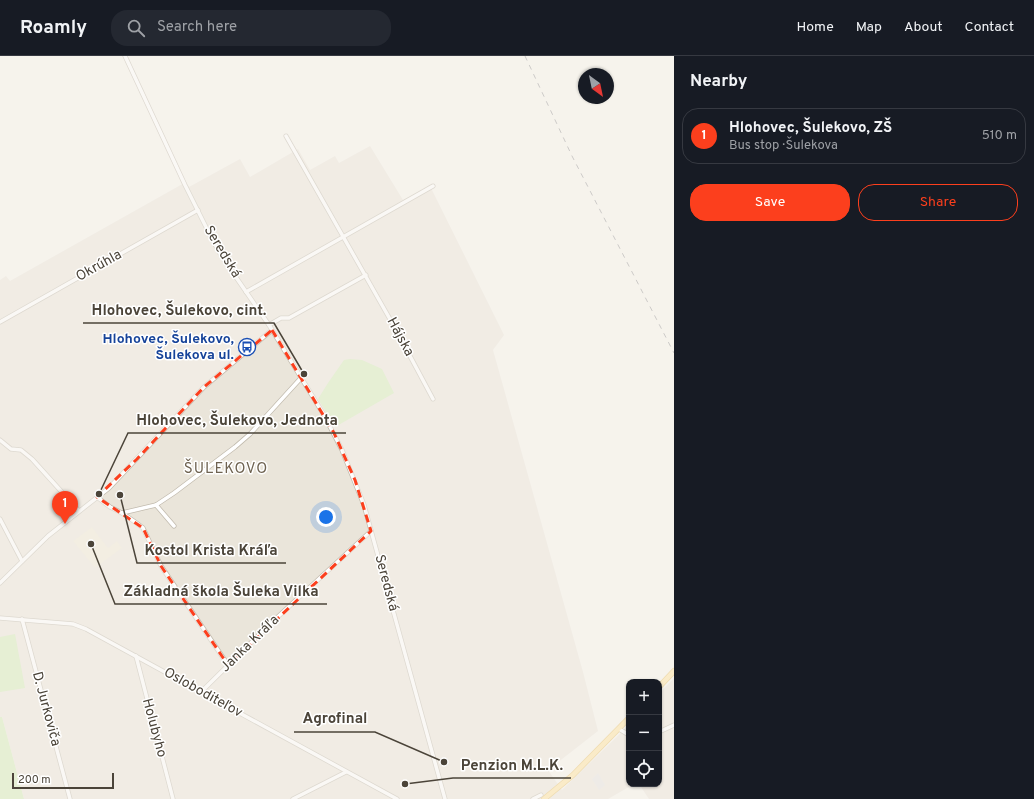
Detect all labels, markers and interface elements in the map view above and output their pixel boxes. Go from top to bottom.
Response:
search box [111,10,391,46]
text: Roamly [20,16,87,40]
icon: search [125,17,147,39]
text: Search here [157,18,237,37]
text: Home [797,19,834,36]
text: Map [856,19,882,36]
text: About [904,19,943,36]
text: Contact [965,19,1014,36]
north arrow [578,68,614,104]
text: Nearby [690,71,747,93]
text: Hlohovec, Šulekovo, ZŠ [729,119,892,138]
text: 1 [701,128,707,144]
text: 510 m [982,128,1017,144]
text: Bus stop · Šulekova [729,138,838,154]
button: Save [690,184,850,221]
button: Share [858,184,1018,221]
street label: Seredská [200,223,244,281]
street label: Okrúhla [73,246,125,286]
callout: Hlohovec, Šulekovo, cint. [83,296,274,323]
text: Hlohovec, Šulekovo, cint. [92,300,267,321]
street label: Hájska [383,315,417,359]
place label: Hlohovec, Šulekovo, Šulekova ul. [103,330,234,364]
bus stop icon: Hlohovec, Šulekovo, Šulekova ul. [237,337,257,357]
callout: Hlohovec, Šulekovo, Jednota [128,406,346,433]
text: Hlohovec, Šulekovo, Jednota [136,410,338,431]
district label: ŠULEKOVO [184,458,268,479]
pin: 1 [52,491,78,524]
your location [316,507,336,527]
callout: Kostol Krista Kráľa [137,536,286,563]
text: Kostol Krista Kráľa [144,542,278,561]
street label: Seredská [370,553,402,613]
callout: Základná škola Šuleka Vilka [115,577,327,604]
text: Základná škola Šuleka Vilka [124,581,318,602]
street label: Janka Kráľa [217,612,283,676]
street label: Osloboditeľov [161,664,245,722]
street label: D. Jurkoviča [28,670,64,748]
map controls [626,679,662,787]
button: + [626,679,662,715]
street label: Holubyho [138,697,170,759]
callout: Agrofinal [294,705,375,732]
text: Agrofinal [303,710,367,729]
button: − [626,715,662,751]
callout: Penzion M.L.K. [453,751,571,778]
button: locate [626,751,662,787]
text: Penzion M.L.K. [461,757,564,776]
scale bar [12,771,114,790]
text: 200 m [18,773,51,787]

